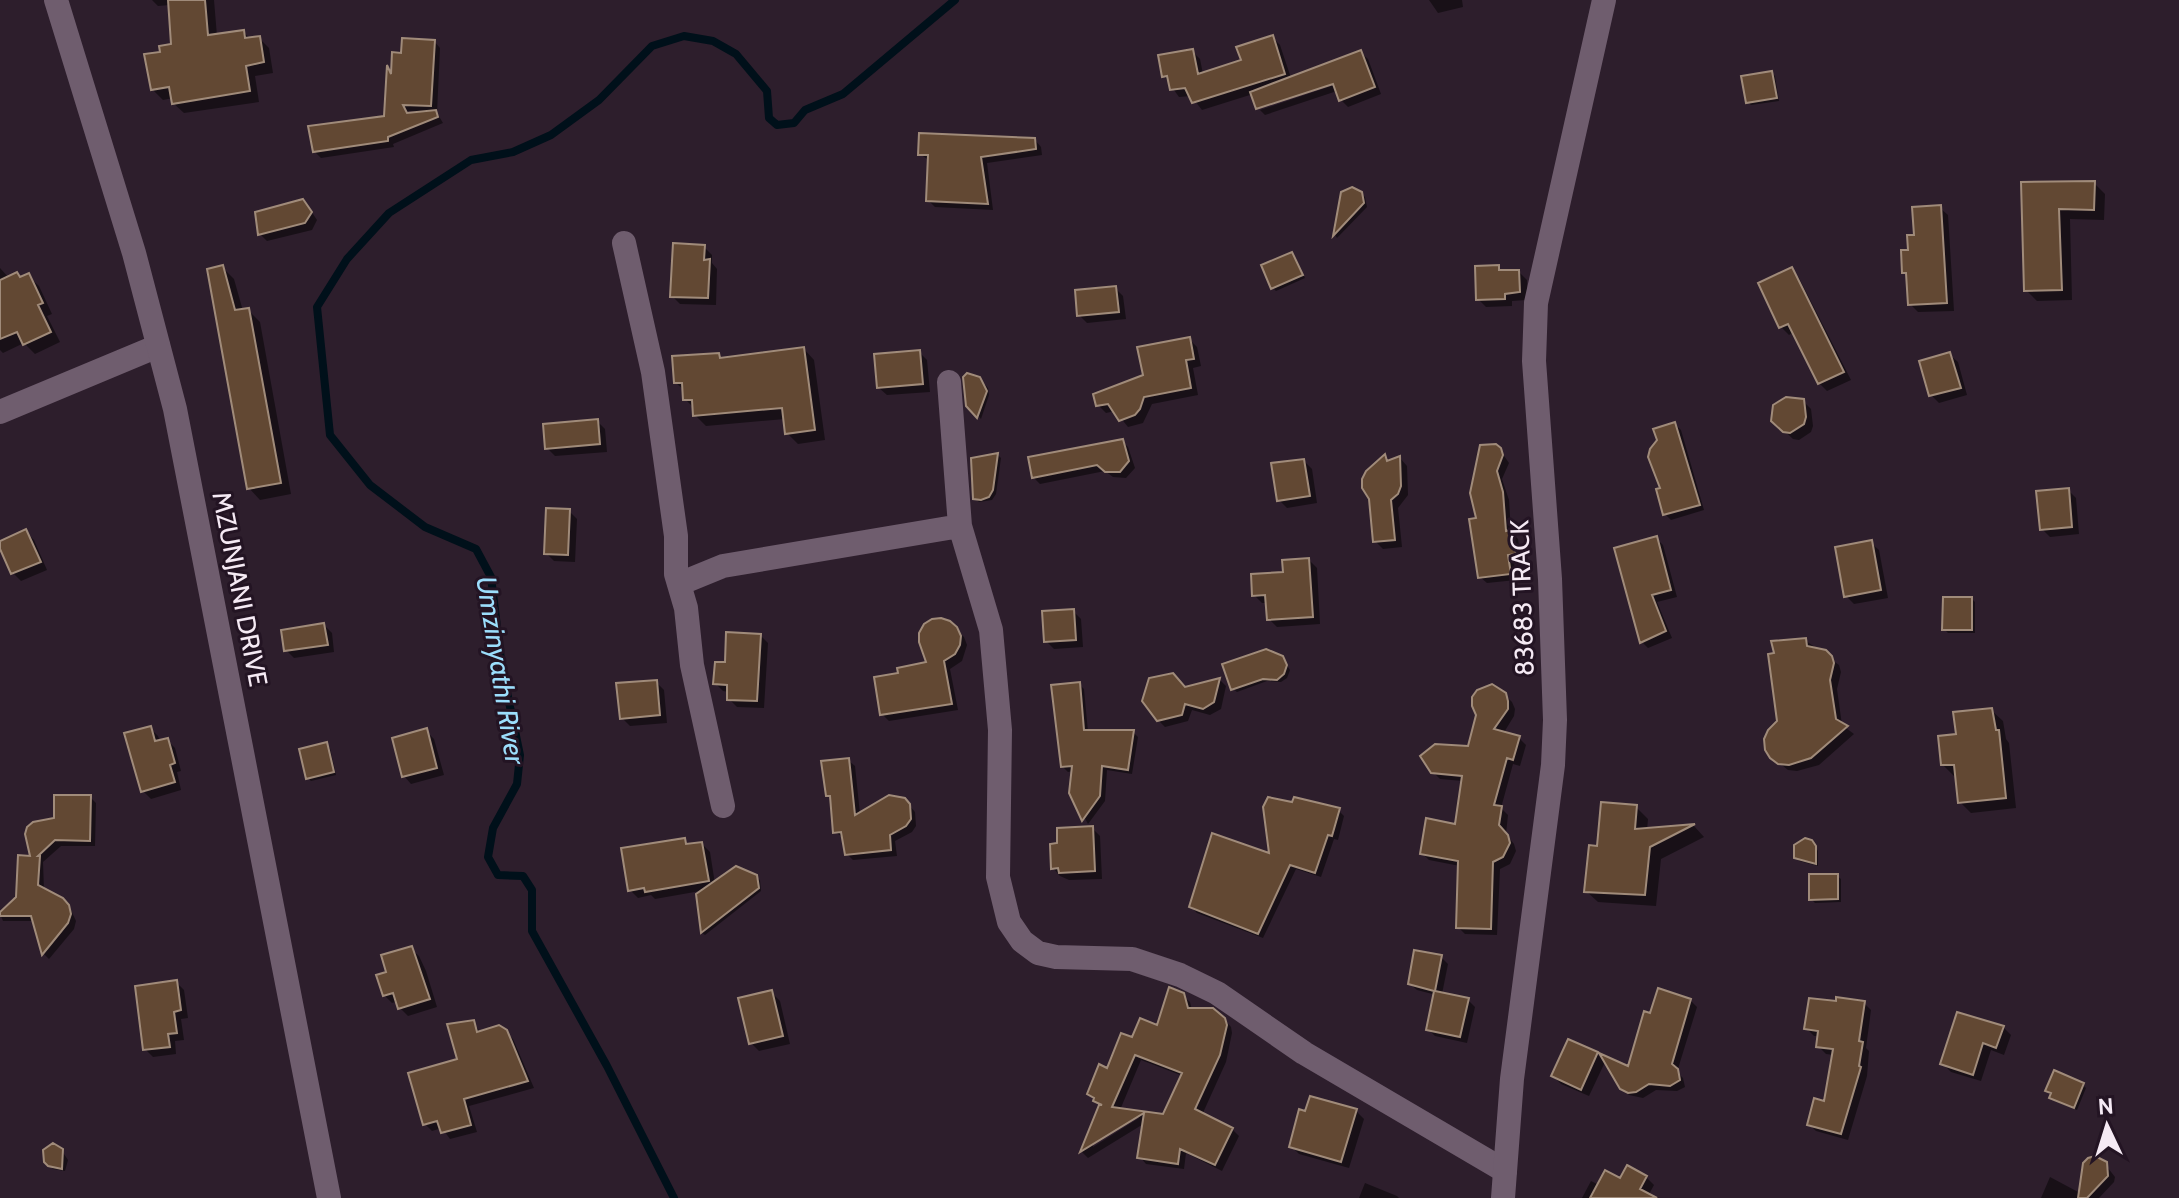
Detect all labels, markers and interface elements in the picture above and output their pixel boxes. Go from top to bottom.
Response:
street label: MZUNJANI DRIVE [205,489,275,689]
street label: 83683 TRACK [1503,519,1541,677]
water label: Umzinyathi River [469,573,533,768]
north arrow [2067,1086,2147,1166]
text: N [2097,1093,2114,1121]

